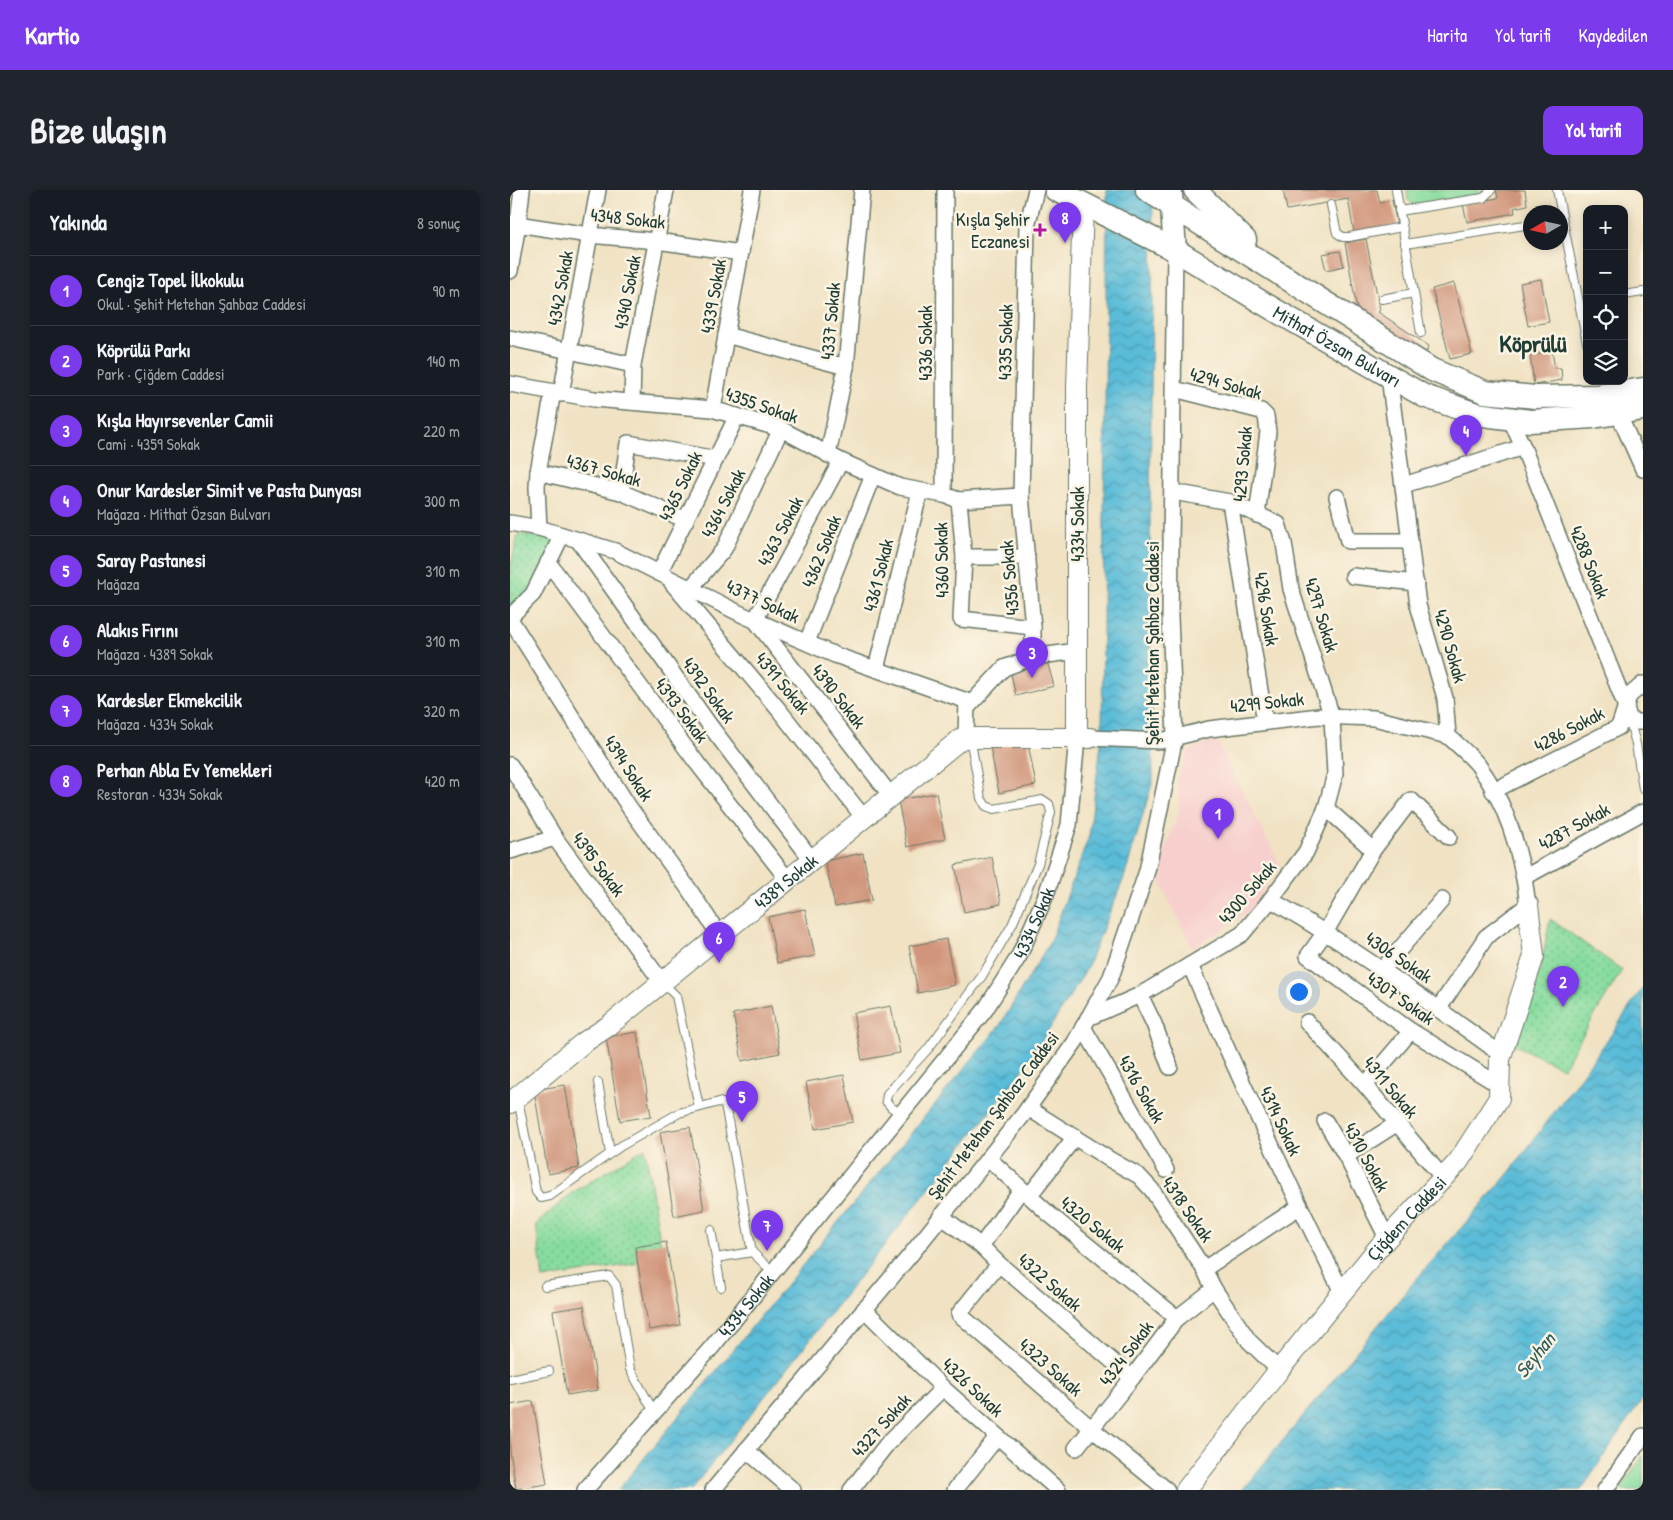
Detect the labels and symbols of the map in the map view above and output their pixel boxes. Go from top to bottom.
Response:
street label: 4348 Sokak [589,201,667,235]
pin: 8 [1049,202,1081,243]
north arrow [1523,205,1568,250]
place label: Kışla Şehir Eczanesi [956,206,1031,254]
marker: Kışla Şehir Eczanesi [1034,224,1046,236]
street label: 4342 Sokak [541,248,579,327]
street label: 4340 Sokak [607,252,647,331]
street label: 4339 Sokak [694,257,732,335]
street label: 4337 Sokak [814,281,846,361]
street label: Mithat Özsan Bulvarı [1269,299,1406,393]
street label: 4335 Sokak [991,304,1019,380]
street label: 4336 Sokak [912,305,938,381]
district label: Köprülü [1499,327,1567,360]
street label: 4294 Sokak [1187,360,1265,406]
street label: 4355 Sokak [722,380,802,430]
pin: 4 [1450,415,1482,456]
street label: 4293 Sokak [1226,425,1258,503]
street label: 4365 Sokak [652,446,708,526]
street label: 4367 Sokak [564,447,645,493]
street label: 4364 Sokak [695,464,752,542]
street label: 4334 Sokak [1064,486,1090,562]
street label: 4363 Sokak [751,491,809,571]
street label: 4362 Sokak [795,511,847,591]
street label: 4360 Sokak [927,522,955,598]
street label: 4288 Sokak [1564,522,1616,602]
street label: 4361 Sokak [856,536,900,614]
street label: 4356 Sokak [993,539,1025,617]
street label: Şehit Metehan Şahbaz Caddesi [1139,541,1165,745]
street label: 4296 Sokak [1248,570,1286,648]
street label: 4377 Sokak [722,573,804,629]
street label: 4297 Sokak [1298,575,1346,655]
street label: 4290 Sokak [1428,606,1474,686]
pin: 3 [1016,637,1048,678]
street label: 4391 Sokak [749,646,817,720]
street label: 4392 Sokak [676,652,742,728]
street label: 4390 Sokak [806,658,872,734]
street label: 4393 Sokak [649,672,715,748]
street label: 4299 Sokak [1229,685,1305,719]
street label: 4286 Sokak [1529,700,1609,758]
street label: 4394 Sokak [598,730,660,806]
street label: 4287 Sokak [1534,796,1614,856]
pin: 1 [1202,798,1234,839]
street label: 4395 Sokak [566,826,632,902]
street label: 4389 Sokak [749,848,823,915]
street label: 4300 Sokak [1212,854,1282,929]
street label: 4334 Sokak [1007,884,1061,963]
pin: 6 [703,922,735,963]
street label: 4306 Sokak [1360,925,1438,989]
street label: 4307 Sokak [1362,965,1440,1031]
pin: 2 [1547,966,1579,1007]
your location [1286,979,1312,1005]
street label: Şehit Metehan Şahbaz Caddesi [921,1026,1065,1204]
street label: 4316 Sokak [1112,1050,1172,1128]
street label: 4311 Sokak [1357,1051,1425,1124]
pin: 5 [726,1081,758,1122]
street label: 4314 Sokak [1254,1082,1308,1160]
street label: 4310 Sokak [1338,1118,1396,1196]
street label: Çiğdem Caddesi [1360,1170,1452,1266]
street label: 4318 Sokak [1156,1171,1220,1247]
street label: 4320 Sokak [1055,1190,1131,1258]
pin: 7 [751,1210,783,1251]
street label: 4322 Sokak [1012,1247,1088,1317]
street label: 4334 Sokak [712,1268,780,1343]
street label: 4324 Sokak [1093,1315,1159,1391]
water label: Seyhan [1508,1325,1563,1384]
street label: 4323 Sokak [1013,1332,1089,1402]
street label: 4326 Sokak [936,1352,1010,1423]
street label: 4327 Sokak [845,1387,917,1463]

